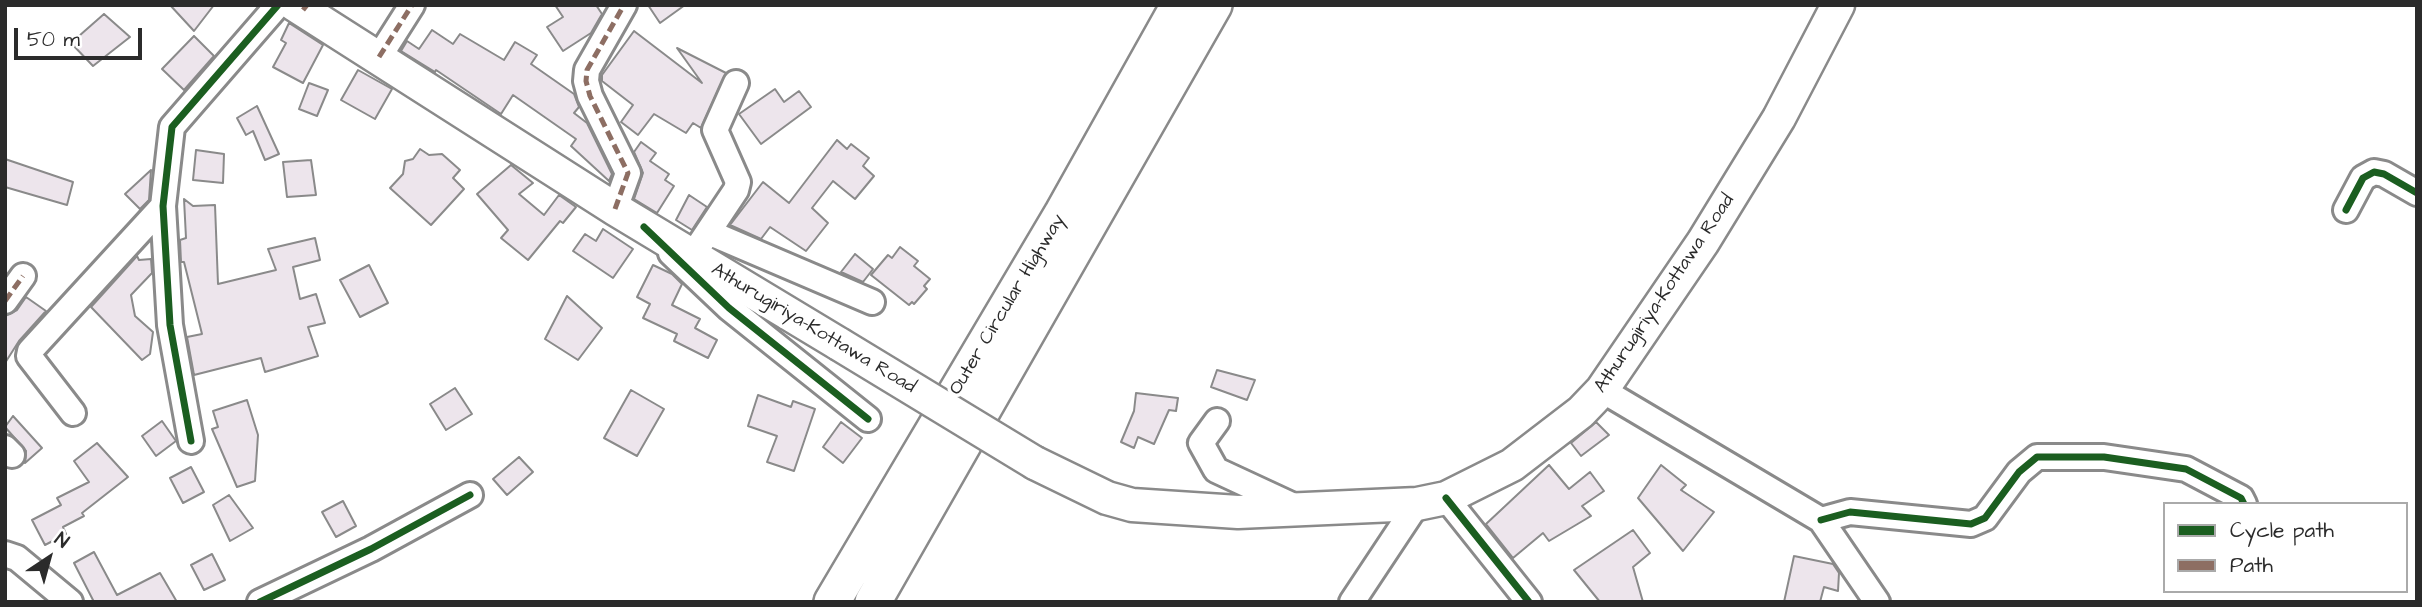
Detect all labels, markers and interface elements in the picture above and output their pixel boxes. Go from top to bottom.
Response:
scale bar [18,14,145,58]
text: 50 m [27,25,80,54]
street label: Athurugiriya-Kottawa Road [1590,190,1740,398]
street label: Outer Circular Highway [945,211,1071,399]
street label: Athurugiriya-Kottawa Road [707,259,919,399]
legend [2163,502,2408,593]
text: Cycle path [2230,516,2334,545]
north arrow [14,523,84,593]
text: N [49,526,74,555]
text: Path [2230,551,2273,580]

